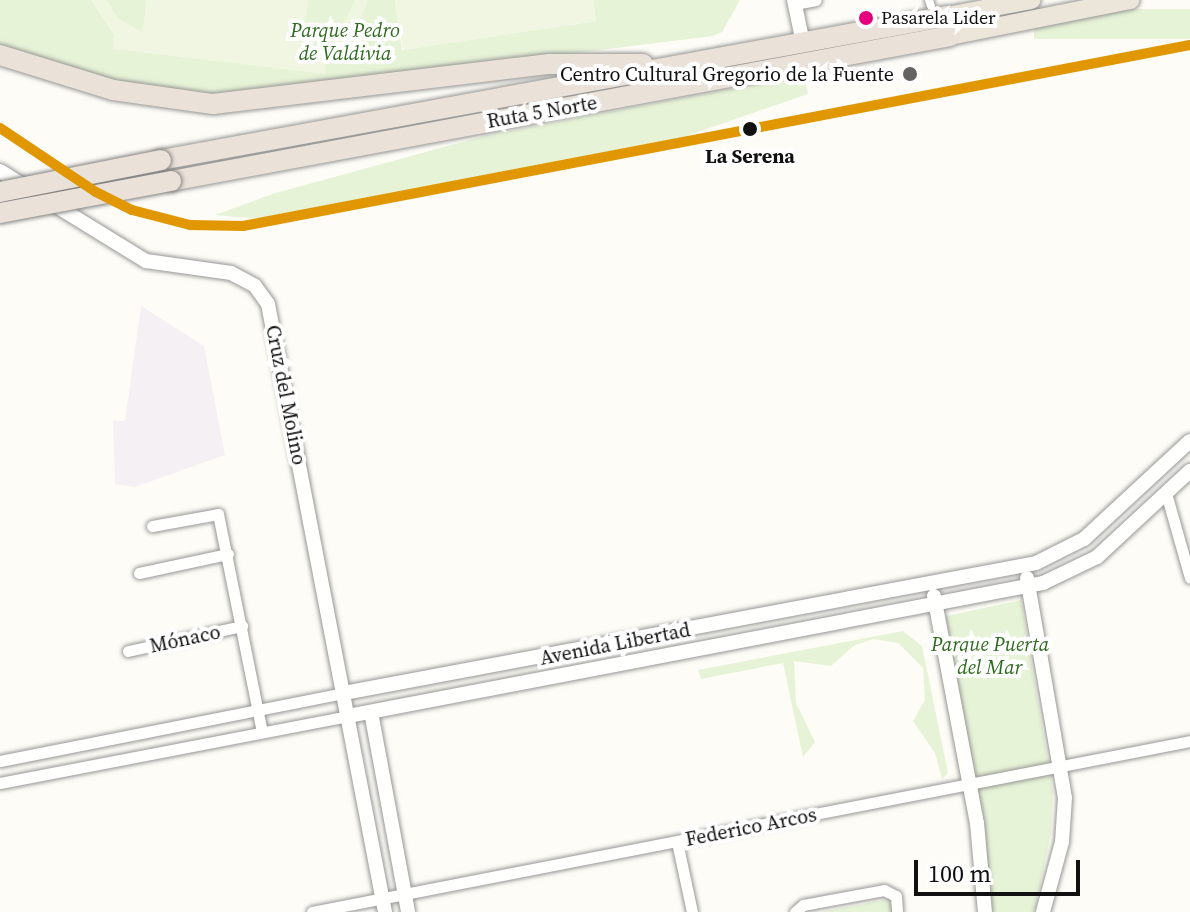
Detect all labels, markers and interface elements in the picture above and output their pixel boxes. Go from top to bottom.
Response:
place label: Pasarela Lider [881,7,996,29]
marker: Pasarela Lider [858,10,874,26]
park label: Parque Pedro de Valdivia [290,18,400,65]
place label: Centro Cultural Gregorio de la Fuente [560,62,894,86]
marker: Centro Cultural Gregorio de la Fuente [901,65,919,83]
street label: Ruta 5 Norte [485,91,599,133]
marker: La Serena [738,117,762,141]
place label: La Serena [705,144,795,168]
street label: Cruz del Molino [261,323,311,467]
street label: Avenida Libertad [538,618,692,670]
street label: Mónaco [147,620,223,658]
park label: Parque Puerta del Mar [931,633,1049,680]
street label: Federico Arcos [683,803,819,851]
scale bar [918,844,1084,894]
text: 100 m [928,857,991,890]

